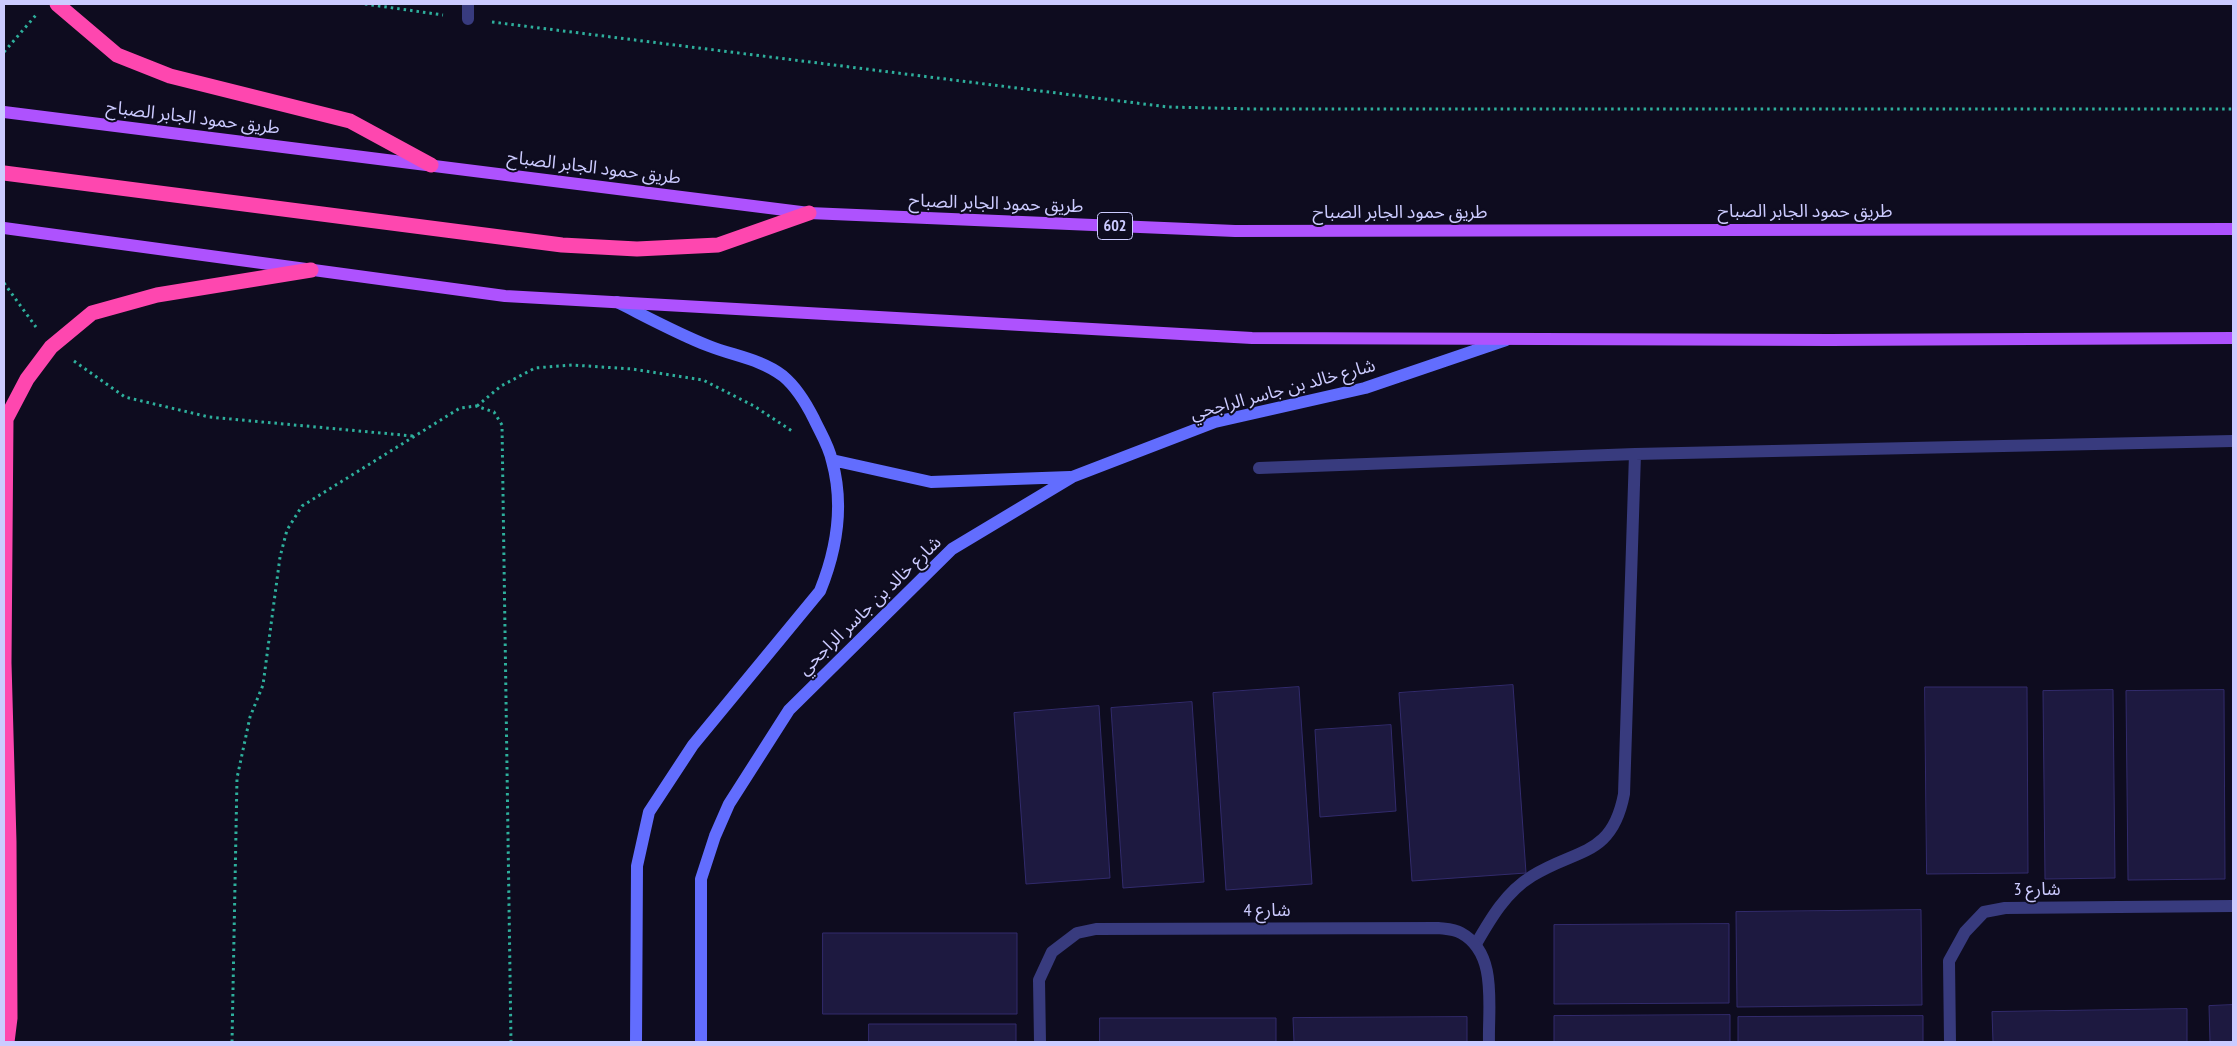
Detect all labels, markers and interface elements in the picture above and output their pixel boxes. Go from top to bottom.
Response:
street label: طريق حمود الجابر الصباح [105,97,281,139]
street label: طريق حمود الجابر الصباح [506,147,682,189]
street label: طريق حمود الجابر الصباح [908,190,1084,218]
street label: طريق حمود الجابر الصباح [1718,201,1892,223]
street label: طريق حمود الجابر الصباح [1313,202,1487,224]
road number: 602 [1098,212,1132,240]
street label: شارع خالد بن جاسر الراجحي [1188,355,1378,425]
street label: شارع خالد بن جاسر الراجحي [794,532,946,680]
street label: شارع 3 [2014,879,2060,901]
street label: شارع 4 [1244,900,1290,922]

